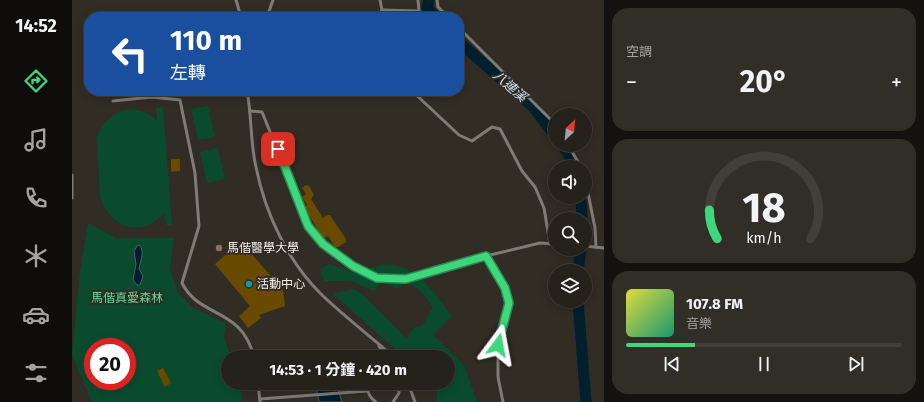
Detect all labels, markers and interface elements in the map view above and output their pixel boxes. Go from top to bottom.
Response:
text: 14:52 [15,15,57,37]
text: 110 m [170,24,242,57]
icon: left [104,28,156,80]
text: 空調 [626,44,652,59]
text: 左轉 [170,62,206,84]
text: 20° [740,64,788,100]
icon: directions [22,67,50,95]
water label: 八連溪 [490,68,531,106]
text: − [626,69,637,96]
text: + [891,69,902,96]
north arrow [548,108,592,152]
map controls [548,108,592,308]
icon: music [22,126,50,154]
pin [261,132,295,166]
icon: arrive [267,138,289,160]
button: sound [548,160,592,204]
text: 18 [742,183,786,233]
icon: phone [22,184,50,212]
button: search [548,212,592,256]
text: km/h [746,230,782,247]
place label: 馬偕醫學大學 [227,241,299,255]
icon: climate [22,242,50,270]
marker: 馬偕醫學大學 [214,243,224,253]
button: layers [548,264,592,308]
place label: 活動中心 [257,277,305,291]
marker: 活動中心 [244,279,254,289]
park label: 馬偕真愛森林 [91,291,163,305]
text: 107.8 FM [686,295,743,313]
icon: car [22,301,50,329]
text: 音樂 [686,316,712,331]
position arrow [477,324,519,366]
speed limit sign: 20 [84,338,136,390]
icon: previous [661,353,683,375]
icon: pause [753,353,775,375]
icon: next [845,353,867,375]
icon: filters [22,359,50,387]
text: 14:53 · 1 分鐘 · 420 m [269,361,407,379]

